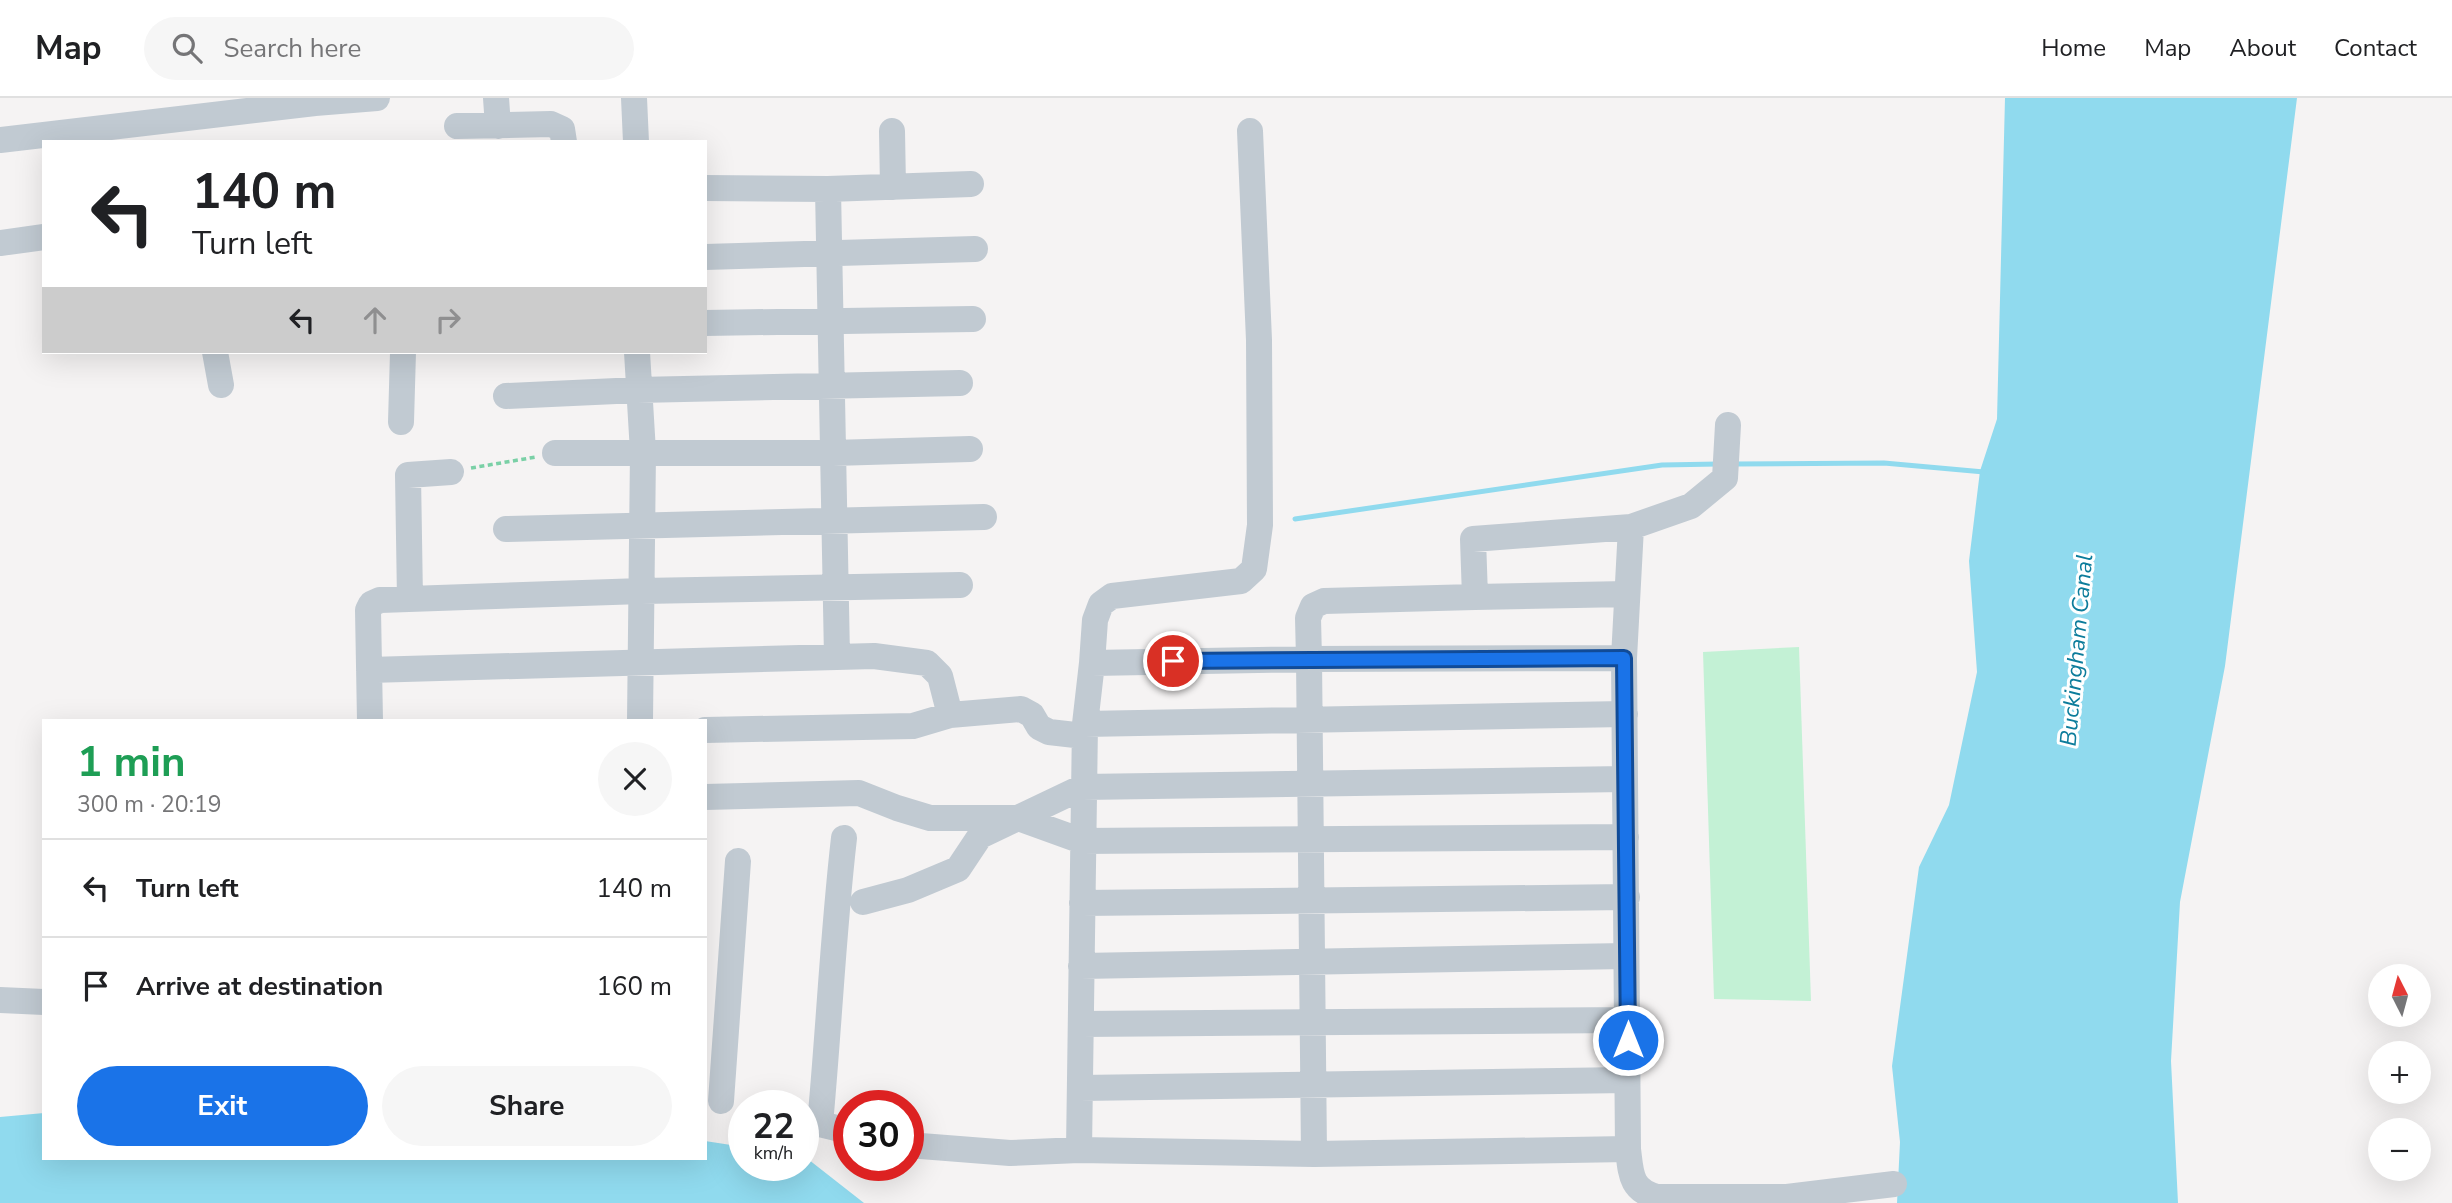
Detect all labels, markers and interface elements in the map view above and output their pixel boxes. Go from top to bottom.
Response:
search box [144,17,634,80]
text: Map [35,26,102,71]
icon: search [168,29,206,67]
text: Search here [224,31,361,66]
text: Home [2041,32,2106,64]
text: Map [2144,32,2191,64]
text: About [2229,32,2296,64]
text: Contact [2334,32,2417,64]
text: 140 m [192,158,336,225]
icon: left [77,168,168,259]
text: Turn left [192,222,312,265]
icon: left [283,301,321,339]
icon: ahead [356,301,394,339]
icon: right [429,301,467,339]
water label: Buckingham Canal [2053,553,2100,747]
pin [1143,631,1203,691]
icon: arrive [1154,642,1192,680]
text: 1 min [77,734,186,791]
button: close [598,742,672,816]
text: 300 m · 20:19 [77,789,222,820]
icon: left [77,869,115,907]
text: Turn left [136,871,239,906]
text: 140 m [596,871,672,906]
north arrow [2368,964,2431,1027]
map controls [2368,964,2431,1181]
icon: arrive [77,967,115,1005]
text: Arrive at destination [136,969,383,1004]
text: 160 m [596,969,672,1004]
position arrow [1591,1003,1665,1077]
button: + [2368,1041,2431,1104]
button: Exit [77,1066,368,1146]
button: Share [382,1066,672,1146]
speed limit sign: 30 [833,1090,924,1181]
text: 22 [752,1103,795,1150]
button: − [2368,1118,2431,1181]
text: km/h [754,1141,793,1165]

